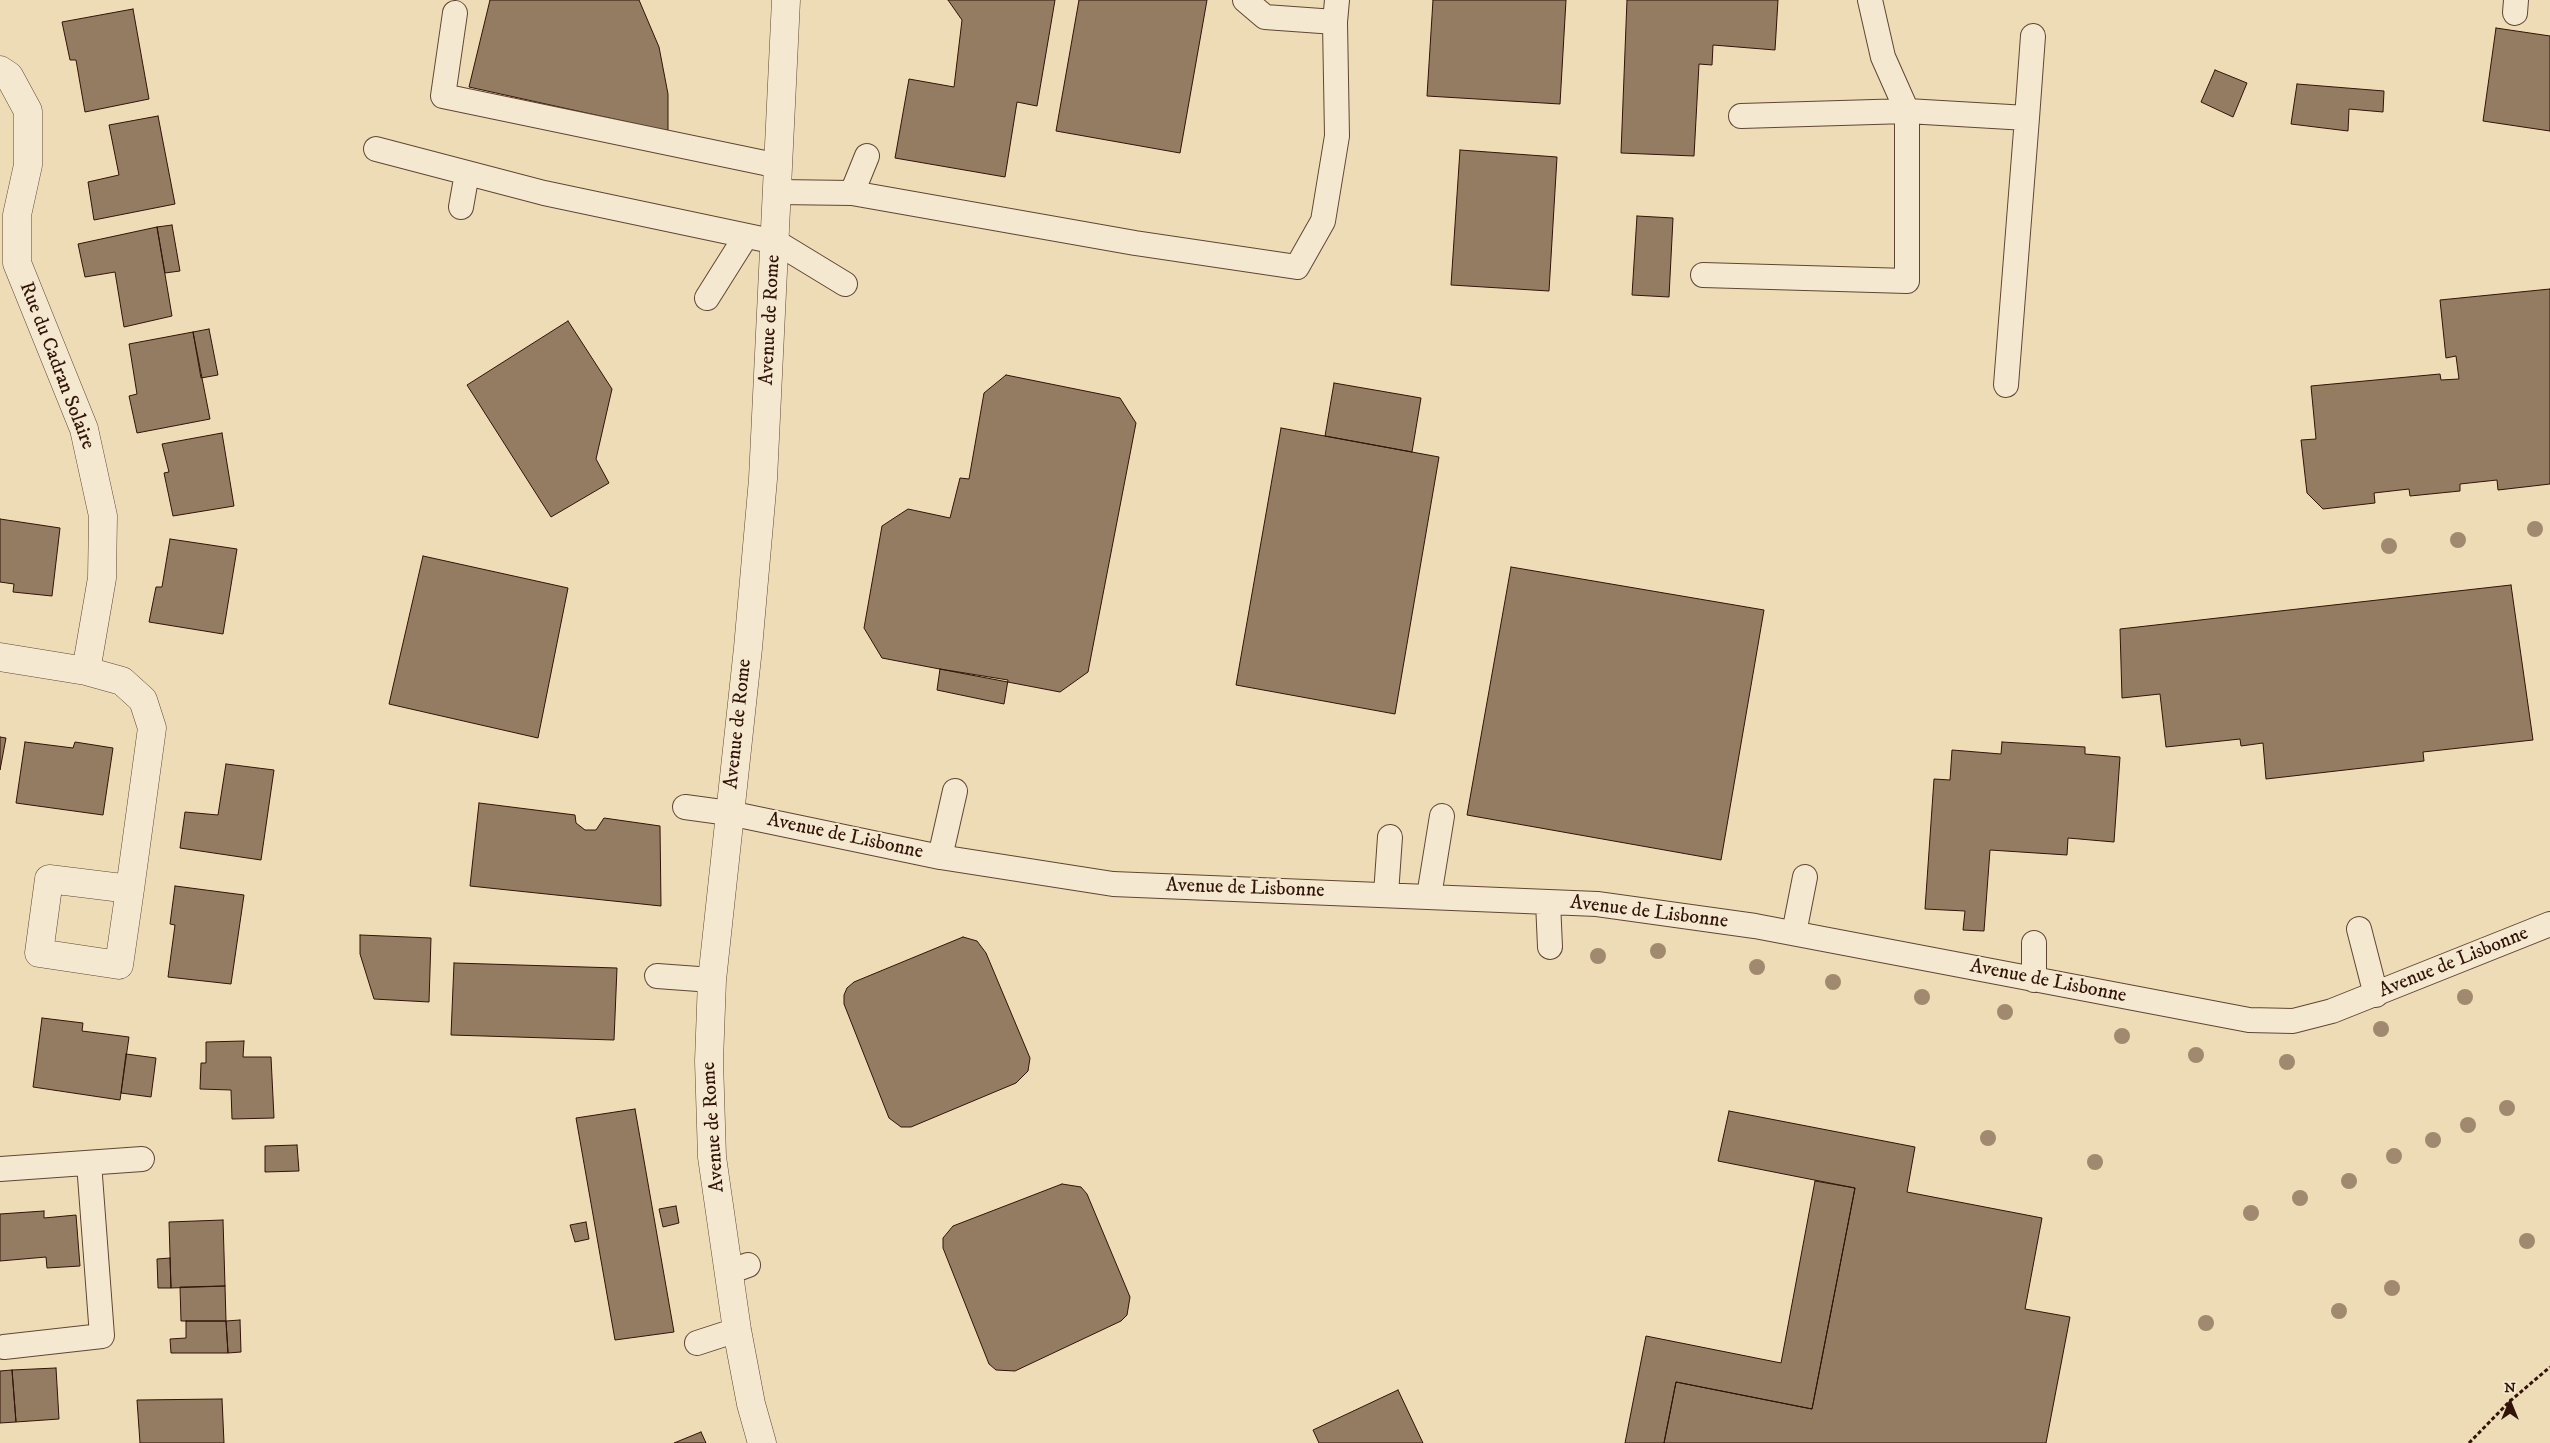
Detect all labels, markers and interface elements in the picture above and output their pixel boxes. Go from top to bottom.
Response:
street label: Avenue de Rome [756,254,786,386]
street label: Rue du Cadran Solaire [13,279,99,453]
street label: Avenue de Rome [720,658,758,790]
street label: Avenue de Lisbonne [765,809,925,865]
street label: Avenue de Lisbonne [1165,874,1325,904]
street label: Avenue de Lisbonne [1569,891,1729,935]
street label: Avenue de Lisbonne [2376,922,2532,1004]
street label: Avenue de Lisbonne [1968,955,2128,1009]
street label: Avenue de Rome [697,1061,731,1193]
north arrow [2485,1378,2535,1428]
text: N [2504,1379,2516,1397]

